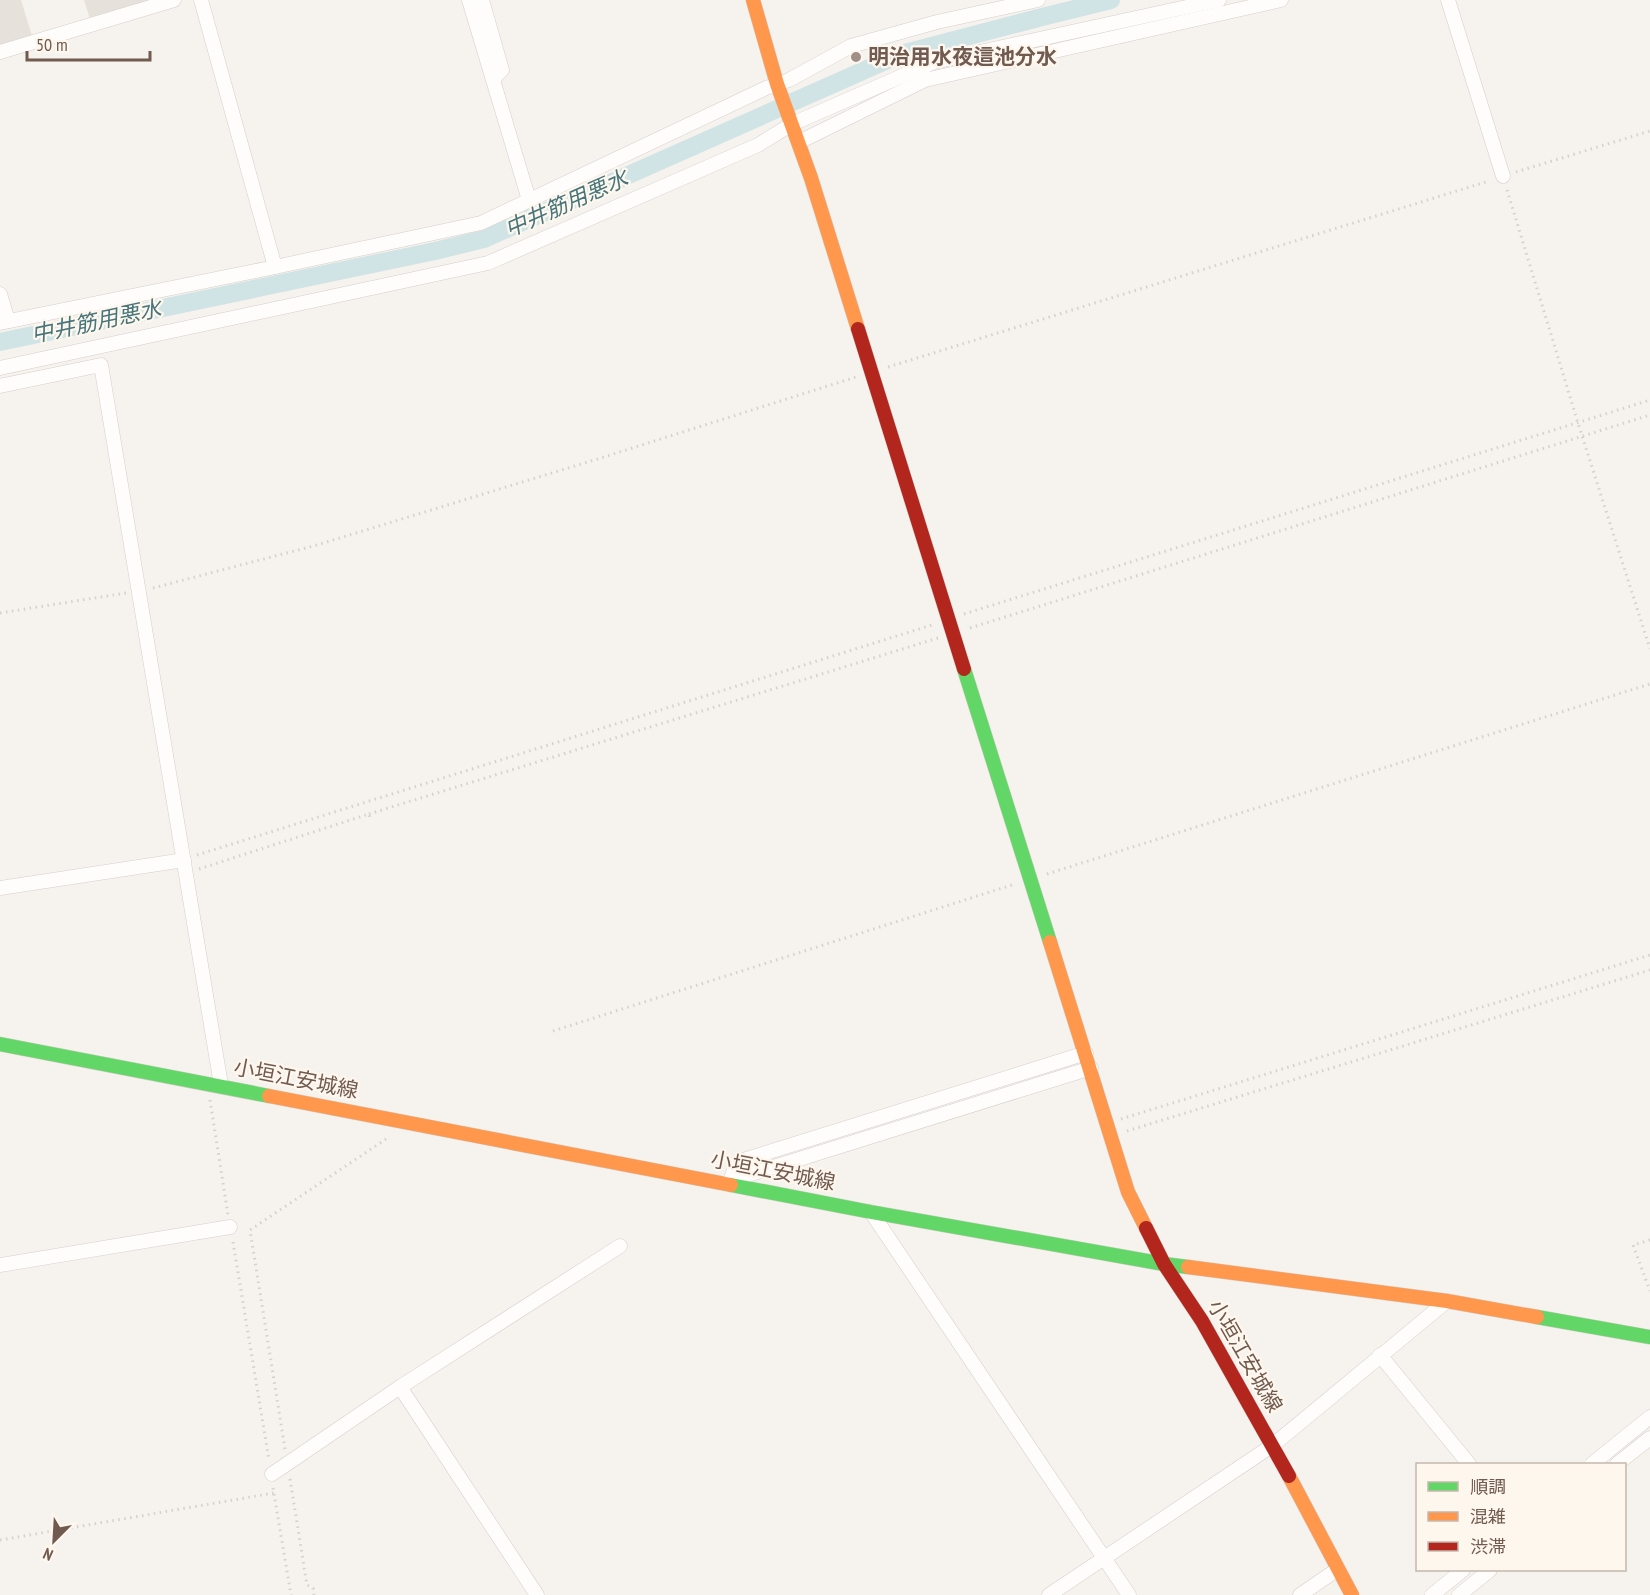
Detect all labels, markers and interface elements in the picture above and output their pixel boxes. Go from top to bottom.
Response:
scale bar [27,24,150,62]
text: 50 m [36,33,68,56]
place label: 明治用水夜這池分水 [868,43,1057,70]
marker: 明治用水夜這池分水 [849,50,863,64]
water label: 中井筋用悪水 [500,163,634,243]
water label: 中井筋用悪水 [29,293,165,348]
street label: 小垣江安城線 [232,1053,361,1104]
street label: 小垣江安城線 [709,1145,838,1196]
street label: 小垣江安城線 [1202,1294,1289,1417]
legend [1416,1463,1626,1571]
text: 順調 [1470,1475,1506,1498]
text: 混雑 [1470,1505,1506,1528]
north arrow [24,1511,84,1571]
text: 渋滞 [1470,1535,1506,1558]
text: N [40,1544,56,1566]

